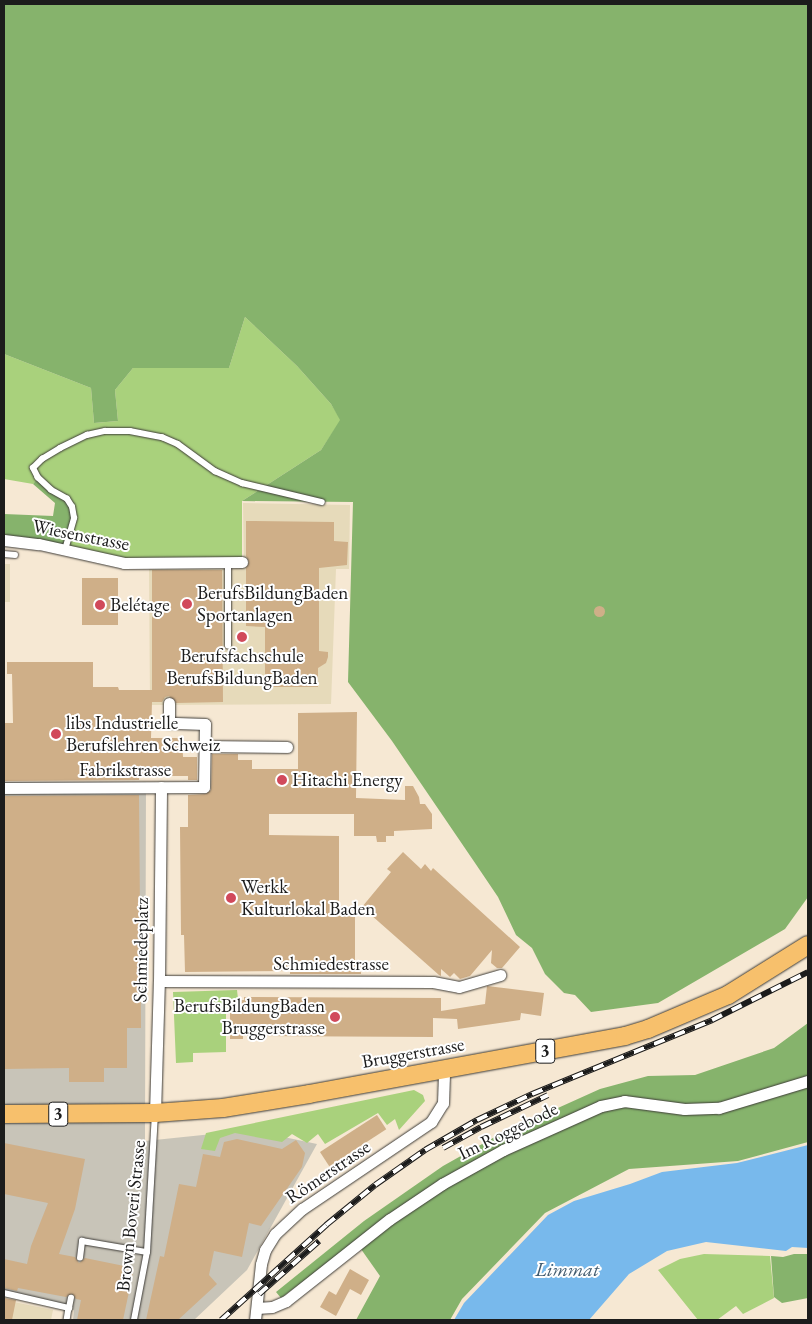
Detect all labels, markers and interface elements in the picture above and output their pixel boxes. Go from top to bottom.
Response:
street label: Wiesenstrasse [31,514,131,556]
place label: BerufsBildungBaden Sportanlagen [197,582,348,626]
place label: Belétage [110,594,170,616]
marker: BerufsBildungBaden Sportanlagen [181,598,193,610]
marker: Belétage [94,599,106,611]
marker: Berufsfachschule BerufsBildungBaden [236,631,248,643]
place label: Berufsfachschule BerufsBildungBaden [166,645,318,689]
place label: libs Industrielle Berufslehren Schweiz [66,712,220,756]
marker: libs Industrielle Berufslehren Schweiz [50,728,62,740]
street label: Fabrikstrasse [79,759,171,781]
place label: Hitachi Energy [292,769,403,791]
marker: Hitachi Energy [276,774,288,786]
place label: Werkk Kulturlokal Baden [241,876,375,920]
marker: Werkk Kulturlokal Baden [225,892,237,904]
street label: Schmiedeplatz [129,897,153,1003]
street label: Schmiedestrasse [273,953,389,975]
place label: BerufsBildungBaden Bruggerstrasse [174,995,325,1039]
marker: BerufsBildungBaden Bruggerstrasse [329,1011,341,1023]
street label: Bruggerstrasse [360,1033,466,1073]
road number: 3 [535,1036,555,1066]
street label: Im Roggebode [454,1097,562,1165]
road number: 3 [48,1098,68,1130]
street label: Römerstrasse [281,1135,375,1209]
street label: Brown Boveri Strasse [112,1139,150,1293]
water label: Limmat [535,1257,599,1281]

